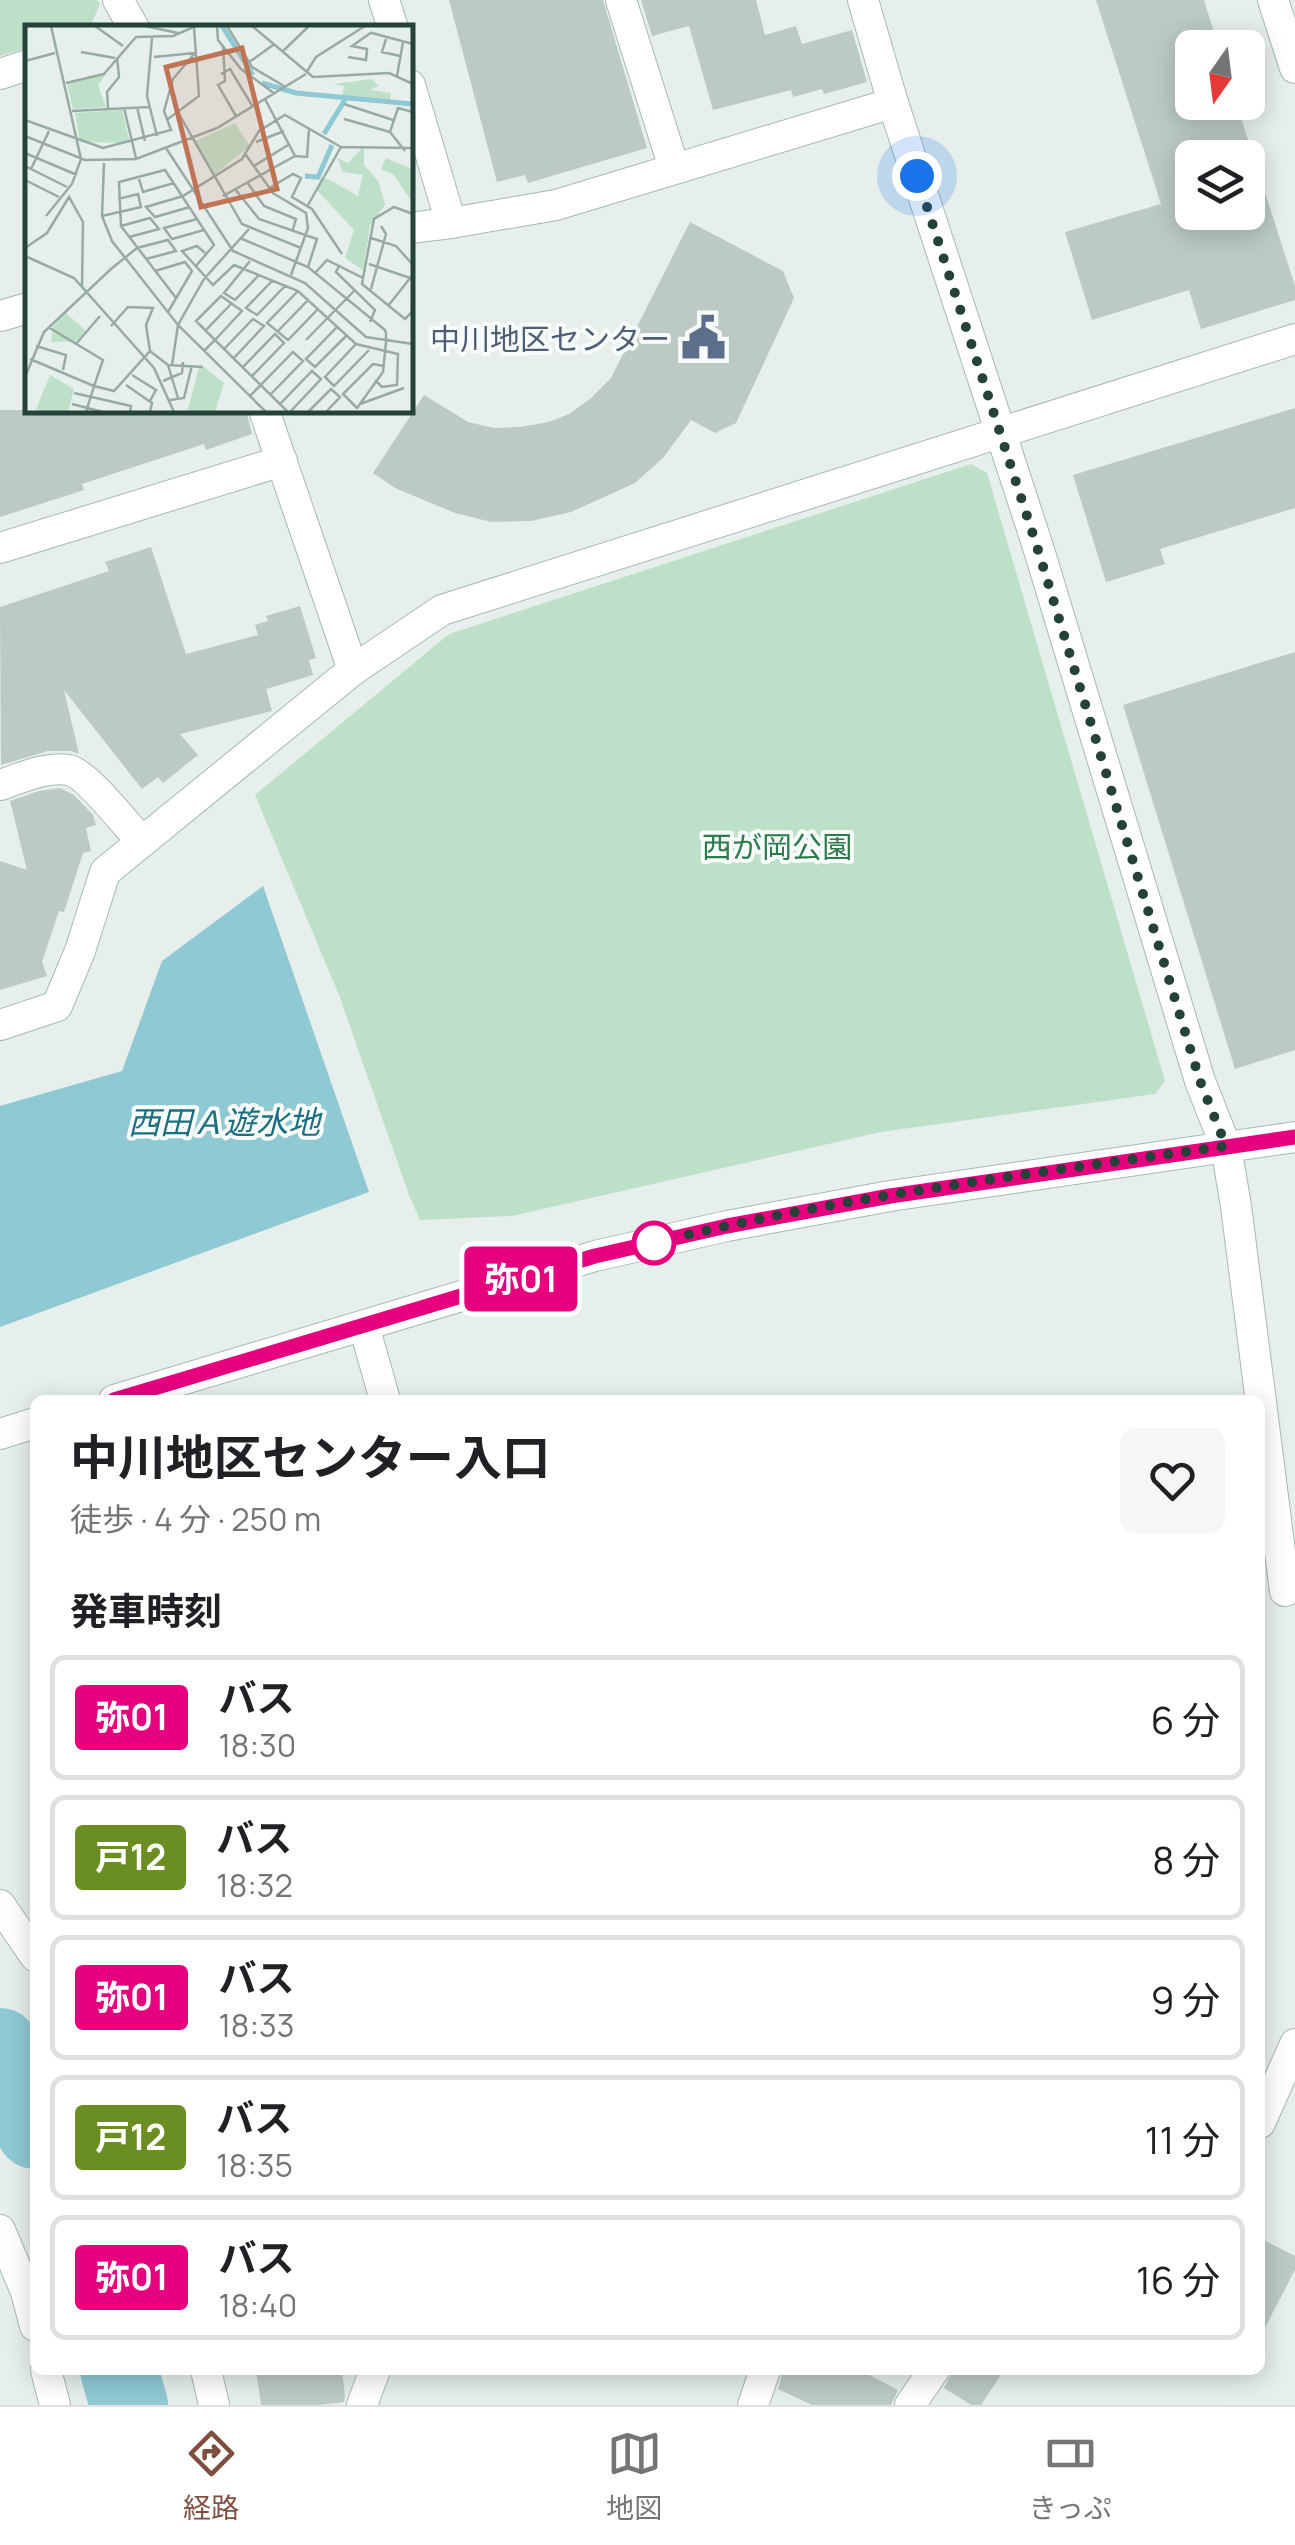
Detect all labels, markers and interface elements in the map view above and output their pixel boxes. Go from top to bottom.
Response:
inset map [25,25,412,412]
north arrow [1175,30,1265,120]
map controls [1175,30,1265,230]
button: layers [1175,140,1265,230]
your location [892,151,942,201]
public building icon: 中川地区センター [679,314,727,362]
place label: 中川地区センター [430,318,670,359]
park label: 西が岡公園 [702,826,852,867]
water label: 西田Ａ遊水地 [128,1100,323,1144]
unlabelled marker [633,1222,675,1264]
line badge: 弥01 [464,1246,578,1312]
text: 弥01 [484,1255,558,1303]
text: 中川地区センター入口 [70,1424,550,1489]
button: heart [1120,1428,1225,1533]
text: 徒歩 · 4 分 · 250 m [70,1497,321,1541]
text: 発車時刻 [70,1584,222,1636]
text: バス [218,1671,294,1723]
text: 弥01 [95,1693,168,1741]
text: 6 分 [1151,1693,1220,1745]
text: 18:30 [218,1723,296,1767]
text: バス [216,1811,292,1863]
text: 戸12 [95,1833,166,1881]
text: 8 分 [1152,1833,1220,1885]
text: 18:32 [216,1863,293,1907]
text: バス [218,1951,294,2003]
text: 弥01 [95,1973,168,2021]
text: 9 分 [1151,1973,1220,2025]
text: 18:33 [218,2003,294,2047]
text: バス [216,2091,292,2143]
text: 戸12 [95,2113,166,2161]
text: 11 分 [1145,2113,1220,2165]
text: 18:35 [216,2143,293,2187]
text: バス [218,2231,294,2283]
text: 弥01 [95,2253,168,2301]
text: 16 分 [1136,2253,1220,2305]
text: 18:40 [218,2283,297,2327]
tab: 経路 [183,2426,239,2526]
tab: 地図 [606,2426,662,2526]
tab: きっぷ [1029,2426,1112,2526]

